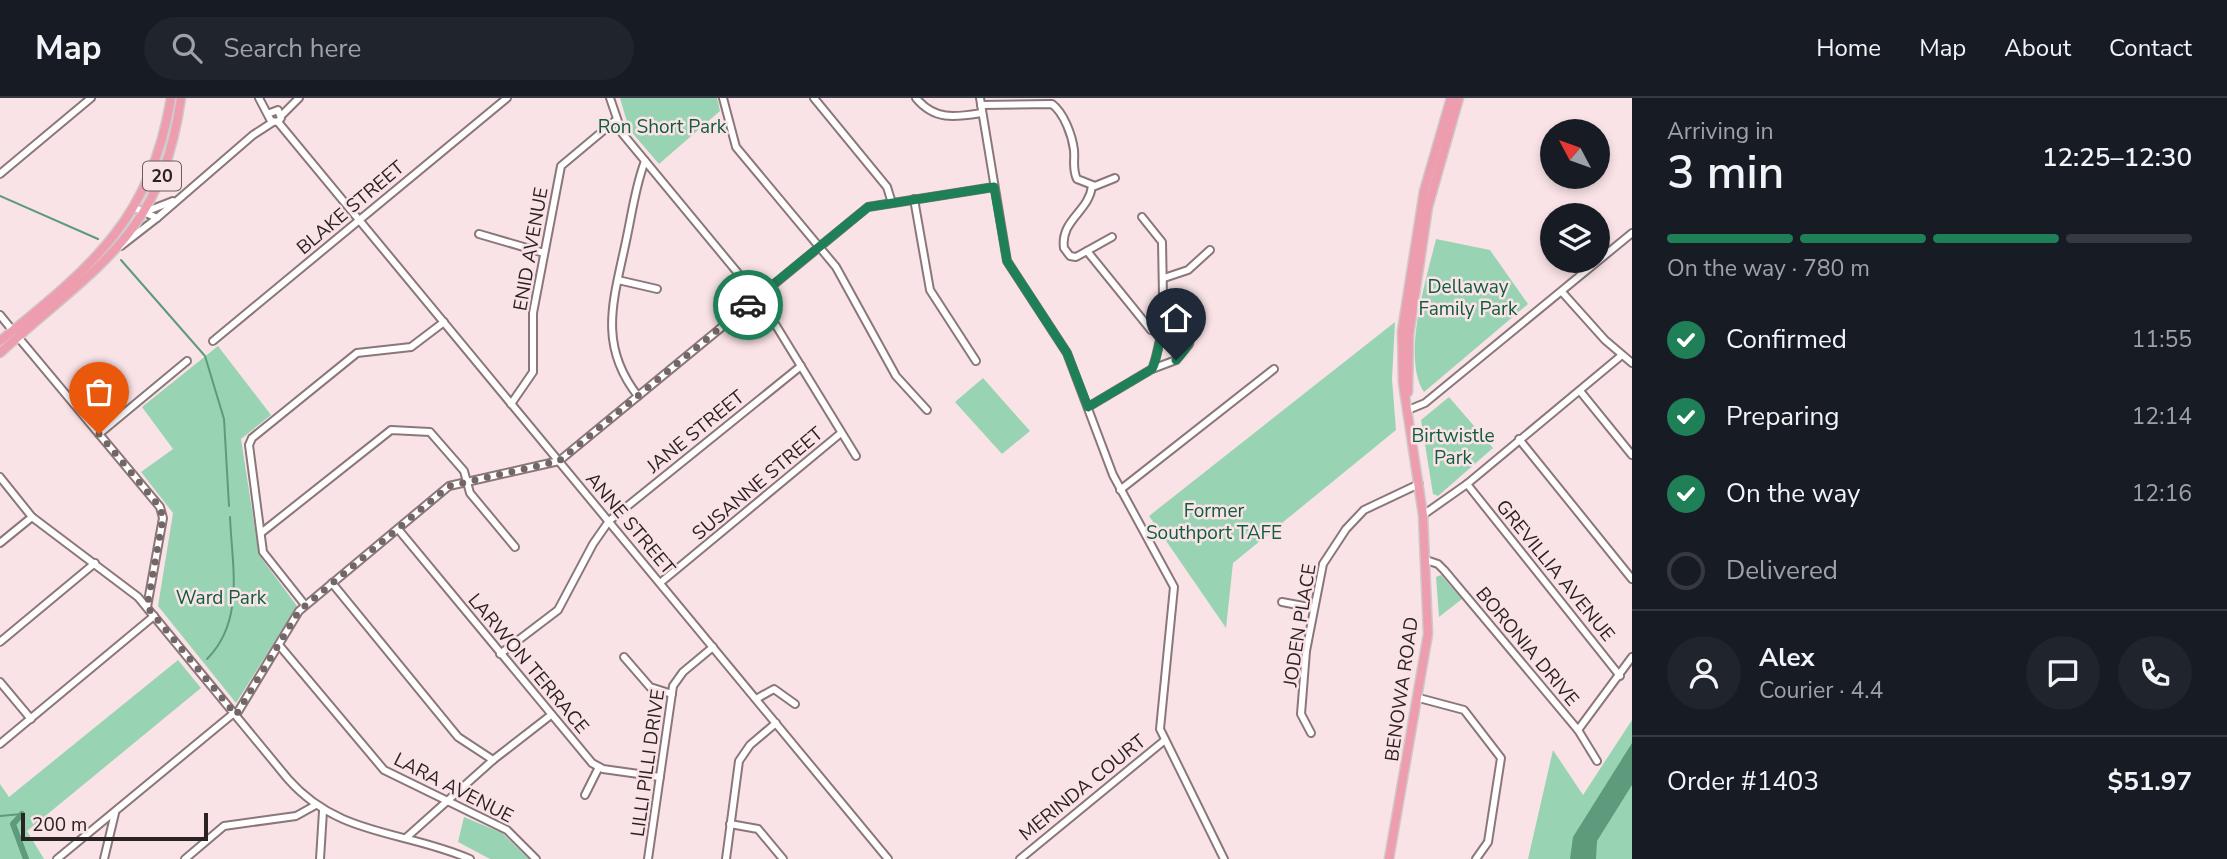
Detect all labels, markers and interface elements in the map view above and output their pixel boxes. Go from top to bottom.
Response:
search box [144,17,634,80]
text: Map [35,26,102,71]
icon: search [168,29,206,67]
text: Search here [224,31,361,66]
text: Home [1816,32,1881,64]
text: Map [1919,32,1966,64]
text: About [2004,32,2071,64]
text: Contact [2109,32,2192,64]
park label: Ron Short Park [598,114,727,140]
text: Arriving in [1667,116,1774,147]
north arrow [1540,119,1610,189]
map controls [1540,119,1610,273]
text: 12:25–12:30 [2042,140,2192,175]
text: 3 min [1667,141,1784,204]
street label: BLAKE STREET [291,155,411,261]
road number: 20 [143,162,181,190]
street label: ENID AVENUE [507,185,555,313]
button: layers [1540,203,1610,273]
text: On the way · 780 m [1667,253,1870,284]
courier [713,270,783,340]
park label: Dellaway Family Park [1419,274,1518,322]
icon: car [729,286,767,324]
pin [1146,288,1206,360]
icon: home [1157,299,1195,337]
icon: check [1667,321,1705,359]
text: Confirmed [1726,322,1847,357]
text: 11:55 [2132,324,2192,355]
pin [69,362,129,434]
icon: bag [80,373,118,411]
street label: JANE STREET [640,384,750,480]
icon: check [1667,398,1705,436]
text: Preparing [1726,399,1839,434]
text: 12:14 [2132,401,2192,432]
street label: SUSANNE STREET [686,421,829,546]
park label: Birtwistle Park [1411,423,1495,471]
street label: ANNE STREET [580,467,681,581]
icon: check [1667,475,1705,513]
text: On the way [1726,476,1860,511]
text: 12:16 [2132,478,2192,509]
street label: GREVILLIA AVENUE [1490,494,1621,647]
park label: Former Southport TAFE [1146,498,1282,546]
text: Delivered [1726,553,1838,588]
street label: JODEN PLACE [1277,562,1323,690]
street label: BORONIA DRIVE [1470,582,1585,712]
park label: Ward Park [176,585,267,611]
street label: LARWON TERRACE [462,588,595,739]
street label: BENOWA ROAD [1379,615,1425,763]
button: person [1667,636,1741,710]
button: chat [2026,636,2100,710]
button: phone [2118,636,2192,710]
text: Alex [1759,640,1815,675]
text: Courier · 4.4 [1759,675,1883,706]
street label: LILLI PILLI DRIVE [625,688,671,839]
street label: MERINDA COURT [1014,728,1152,847]
street label: LARA AVENUE [389,747,518,829]
text: Order #1403 [1667,764,1819,799]
text: $51.97 [2108,764,2192,799]
scale bar [21,810,208,842]
text: 200 m [32,812,87,838]

